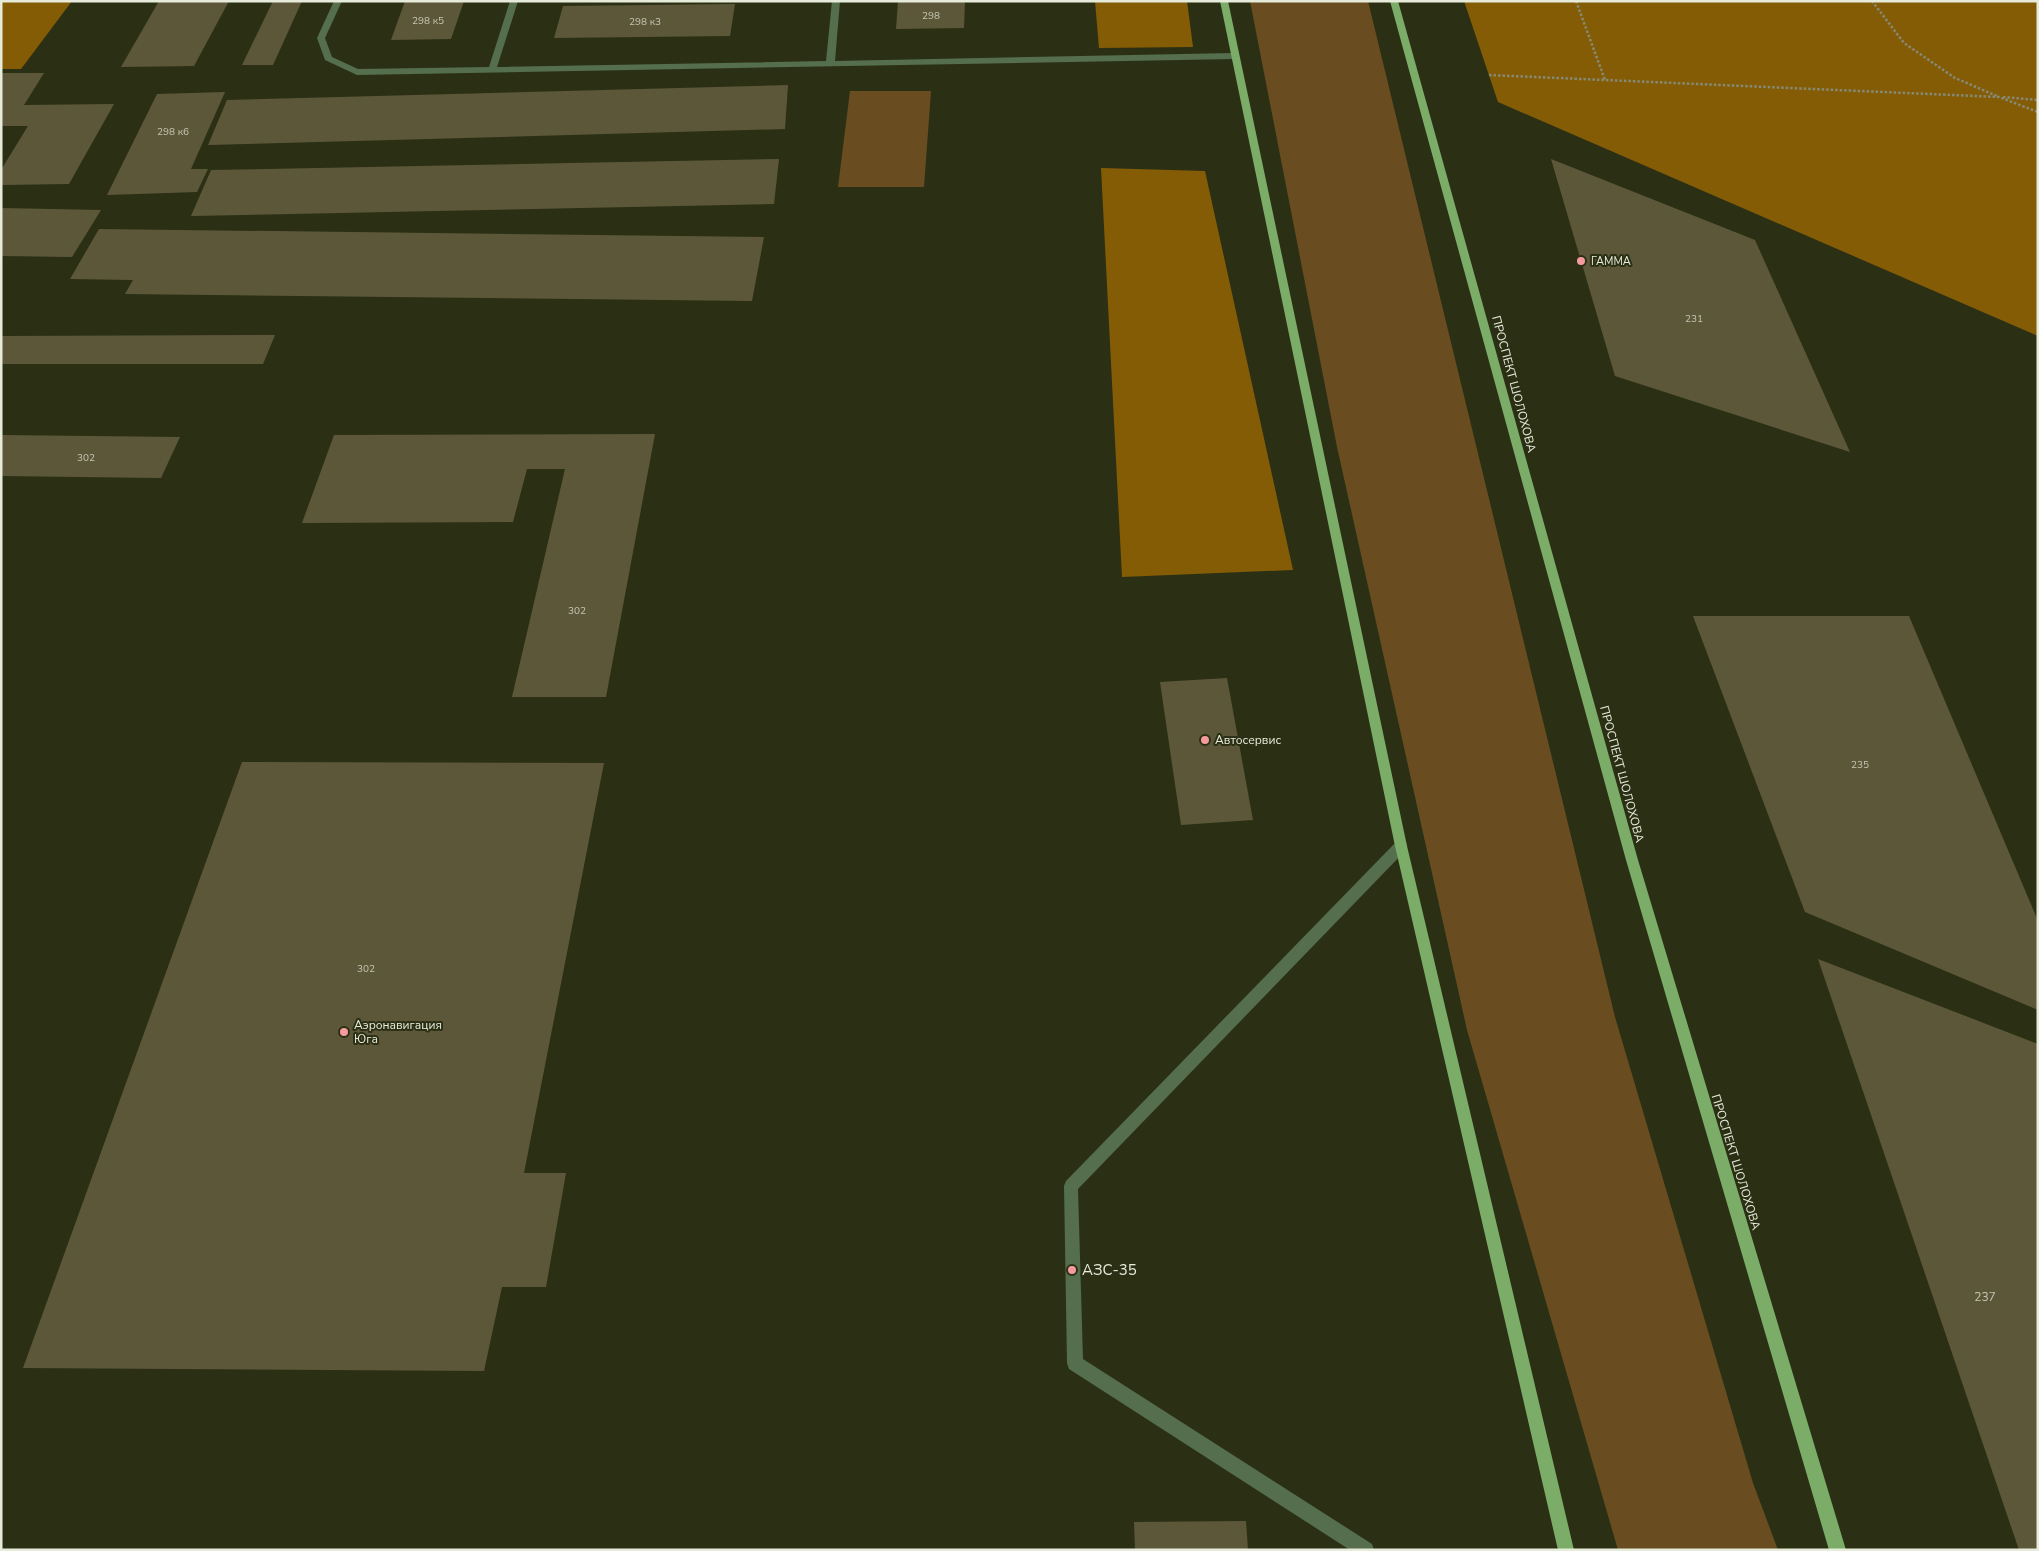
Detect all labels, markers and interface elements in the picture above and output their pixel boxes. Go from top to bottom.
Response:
house number: 298 [922,9,940,23]
house number: 298 к5 [412,14,444,28]
house number: 298 к3 [629,15,661,29]
house number: 298 к6 [157,125,189,139]
place label: ГАММА [1591,254,1631,269]
marker: ГАММА [1575,255,1587,267]
house number: 231 [1685,312,1703,326]
street label: ПРОСПЕКТ ШОЛОХОВА [1488,314,1540,454]
house number: 302 [77,451,95,465]
house number: 302 [568,604,586,618]
street label: ПРОСПЕКТ ШОЛОХОВА [1596,704,1648,844]
place label: Автосервис [1215,732,1281,748]
marker: Автосервис [1199,734,1211,746]
house number: 235 [1851,758,1869,772]
house number: 302 [357,962,375,976]
place label: Аэронавигация Юга [354,1017,442,1047]
marker: Аэронавигация Юга [338,1026,350,1038]
street label: ПРОСПЕКТ ШОЛОХОВА [1708,1092,1764,1232]
place label: АЗС-35 [1082,1260,1137,1280]
marker: АЗС-35 [1066,1264,1078,1276]
house number: 237 [1974,1289,1996,1305]

